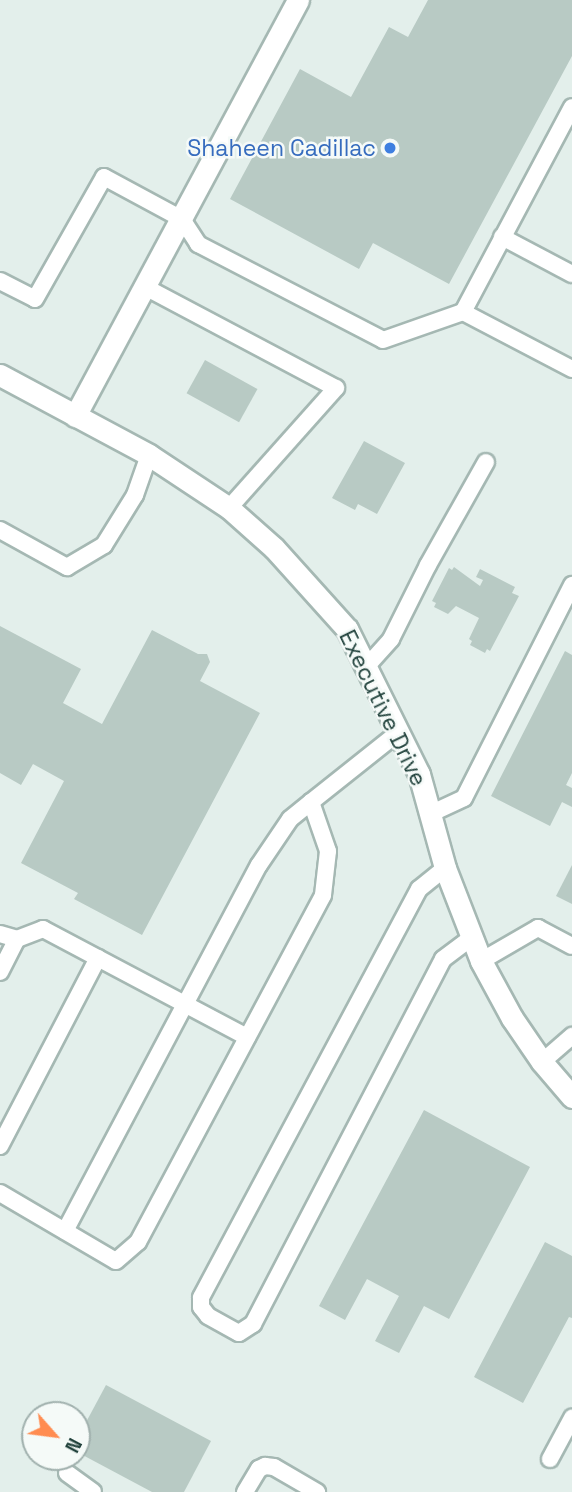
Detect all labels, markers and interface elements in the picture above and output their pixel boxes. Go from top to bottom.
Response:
place label: Shaheen Cadillac [187,134,376,162]
marker: Shaheen Cadillac [382,140,398,156]
street label: Executive Drive [333,626,433,790]
north arrow [21,1401,91,1471]
text: N [59,1434,87,1457]

